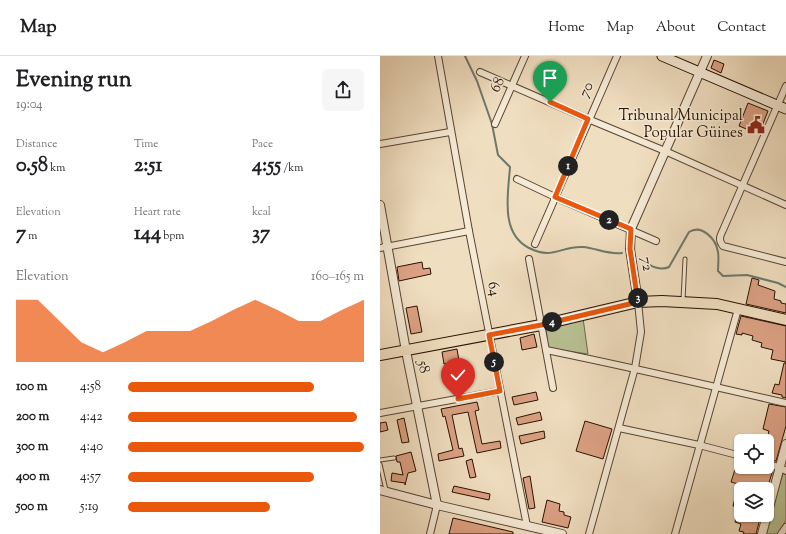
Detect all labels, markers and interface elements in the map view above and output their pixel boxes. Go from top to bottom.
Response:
text: Map [20,14,57,41]
text: Home [548,18,585,38]
text: Map [607,18,634,38]
text: About [656,18,695,38]
text: Contact [717,18,766,38]
pin [533,61,567,102]
text: Evening run [16,65,132,97]
icon: arrive [539,67,561,89]
button: share [322,69,364,111]
street label: 68 [485,74,511,96]
street label: 70 [574,79,600,101]
text: 19:04 [16,96,43,114]
place label: Tribunal Municipal Popular Güines [618,106,743,144]
public building icon: Tribunal Municipal Popular Güines [746,115,766,135]
text: Distance [16,136,57,152]
text: Time [134,136,158,152]
text: Pace [252,136,273,152]
text: 0.58 [16,152,48,181]
text: 2:51 [134,152,162,181]
text: 4:55 [252,152,281,181]
pin: 1 [558,156,578,176]
text: 1 [566,158,570,174]
text: km [48,160,65,176]
text: /km [281,160,303,176]
text: Elevation [16,204,61,220]
text: Heart rate [134,204,181,220]
text: kcal [252,204,271,220]
pin: 2 [599,210,619,230]
text: 2 [606,212,612,228]
text: 7 [16,220,26,249]
text: 144 [134,220,161,249]
text: 37 [252,220,270,249]
text: m [26,228,37,244]
text: bpm [161,228,184,244]
street label: 72 [635,255,657,273]
text: Elevation [16,268,69,286]
text: 160–165 m [311,268,364,286]
street label: 64 [481,280,505,299]
pin: 3 [628,288,648,308]
text: 3 [636,290,640,306]
pin: 4 [542,312,562,332]
text: 4 [549,314,555,330]
pin: 5 [484,352,504,372]
text: 5 [492,354,496,370]
street label: 58 [411,358,435,375]
pin [441,358,475,399]
icon: check [447,364,469,386]
text: 100 m [16,378,48,396]
text: 4:58 [80,378,101,396]
text: 200 m [16,408,49,426]
text: 4:42 [80,408,103,426]
map controls [734,434,774,522]
button: locate [734,434,774,474]
text: 300 m [16,438,48,456]
text: 4:40 [80,438,103,456]
text: 400 m [16,468,50,486]
text: 4:57 [80,468,101,486]
button: layers [734,482,774,522]
text: 500 m [16,498,48,516]
text: 5:19 [80,498,98,516]

